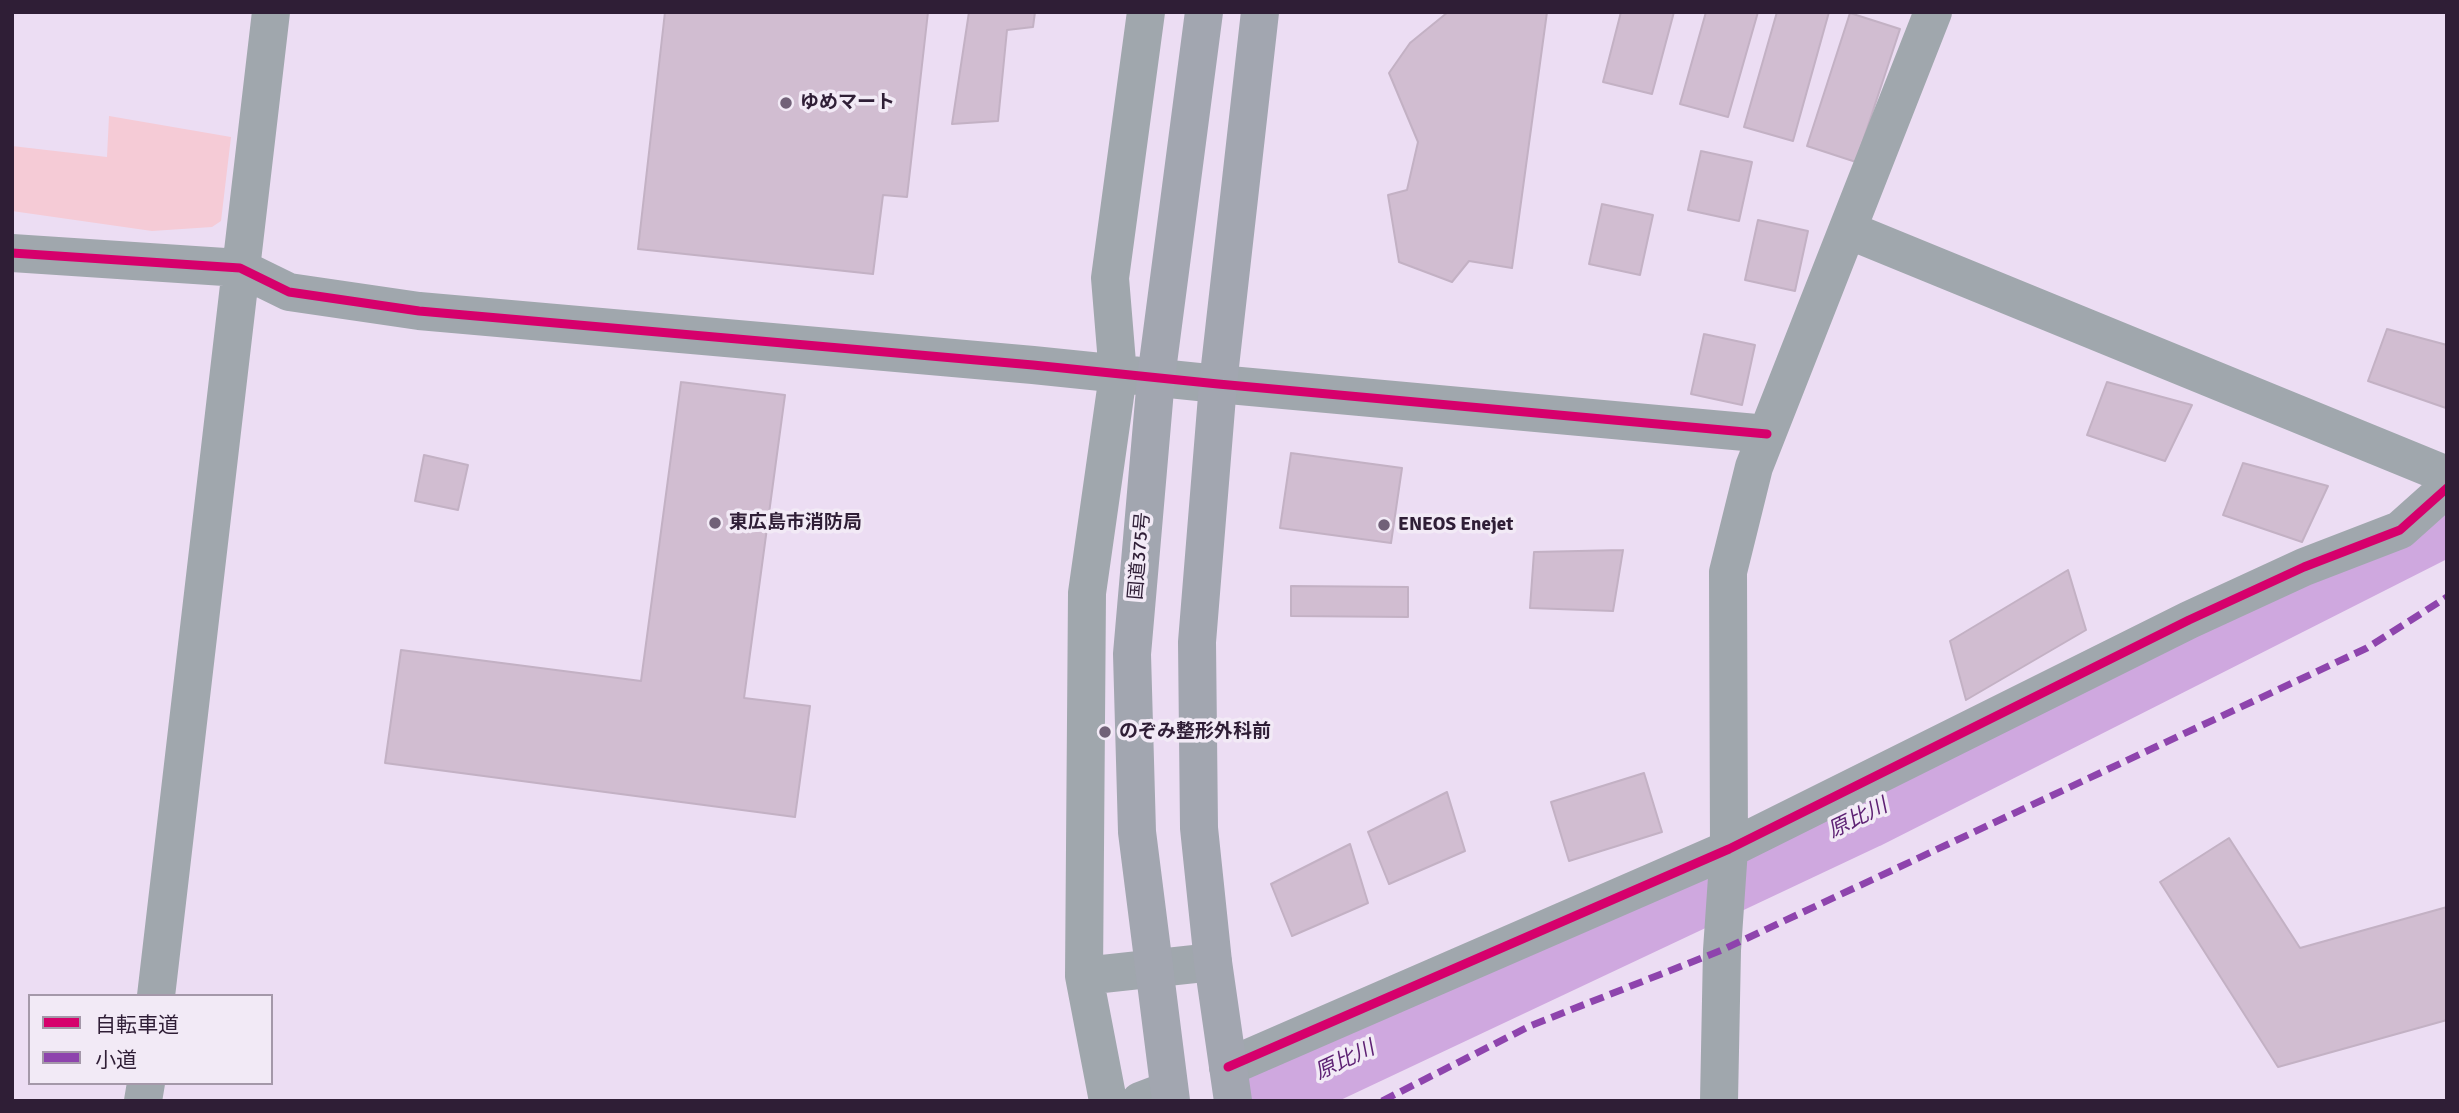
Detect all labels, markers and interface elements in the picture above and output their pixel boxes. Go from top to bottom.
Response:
place label: ゆめマート [800,92,895,114]
marker: ゆめマート [778,95,794,111]
street label: 国道375号 [1125,511,1155,601]
place label: 東広島市消防局 [729,512,862,534]
place label: ENEOS Enejet [1398,514,1513,536]
marker: 東広島市消防局 [707,515,723,531]
marker: ENEOS Enejet [1376,517,1392,533]
place label: のぞみ整形外科前 [1119,721,1271,743]
marker: のぞみ整形外科前 [1097,724,1113,740]
water label: 原比川 [1824,794,1892,844]
legend [28,994,273,1085]
text: 自転車道 [95,1012,179,1038]
water label: 原比川 [1311,1036,1379,1086]
text: 小道 [95,1047,137,1073]

